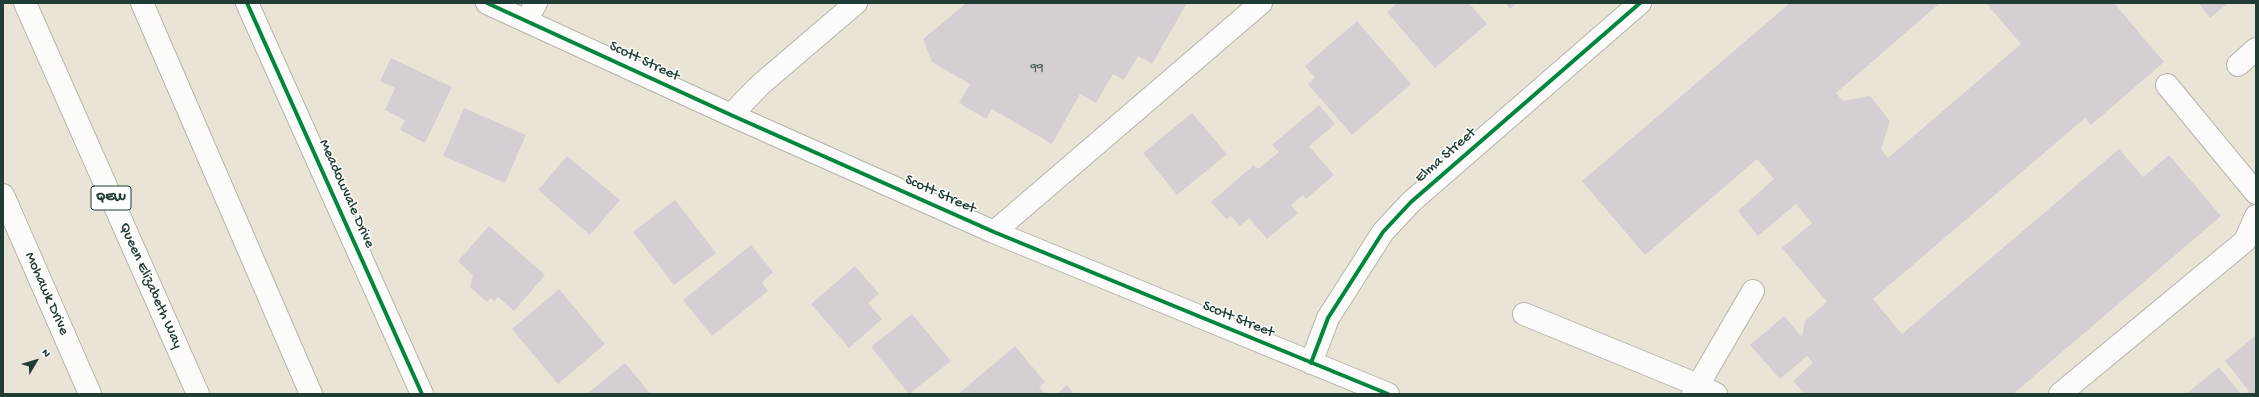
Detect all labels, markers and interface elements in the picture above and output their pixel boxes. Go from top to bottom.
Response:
street label: Scott Street [606,38,682,86]
house number: 99 [1030,61,1044,77]
street label: Elma Street [1412,125,1480,187]
street label: Meadowvale Drive [314,137,378,251]
street label: Scott Street [902,171,978,219]
road number: QEW [91,186,131,210]
street label: Queen Elizabeth Way [114,220,186,352]
street label: Mohawk Drive [20,250,72,338]
street label: Scott Street [1200,297,1276,343]
north arrow [16,341,56,381]
text: N [39,347,52,360]

